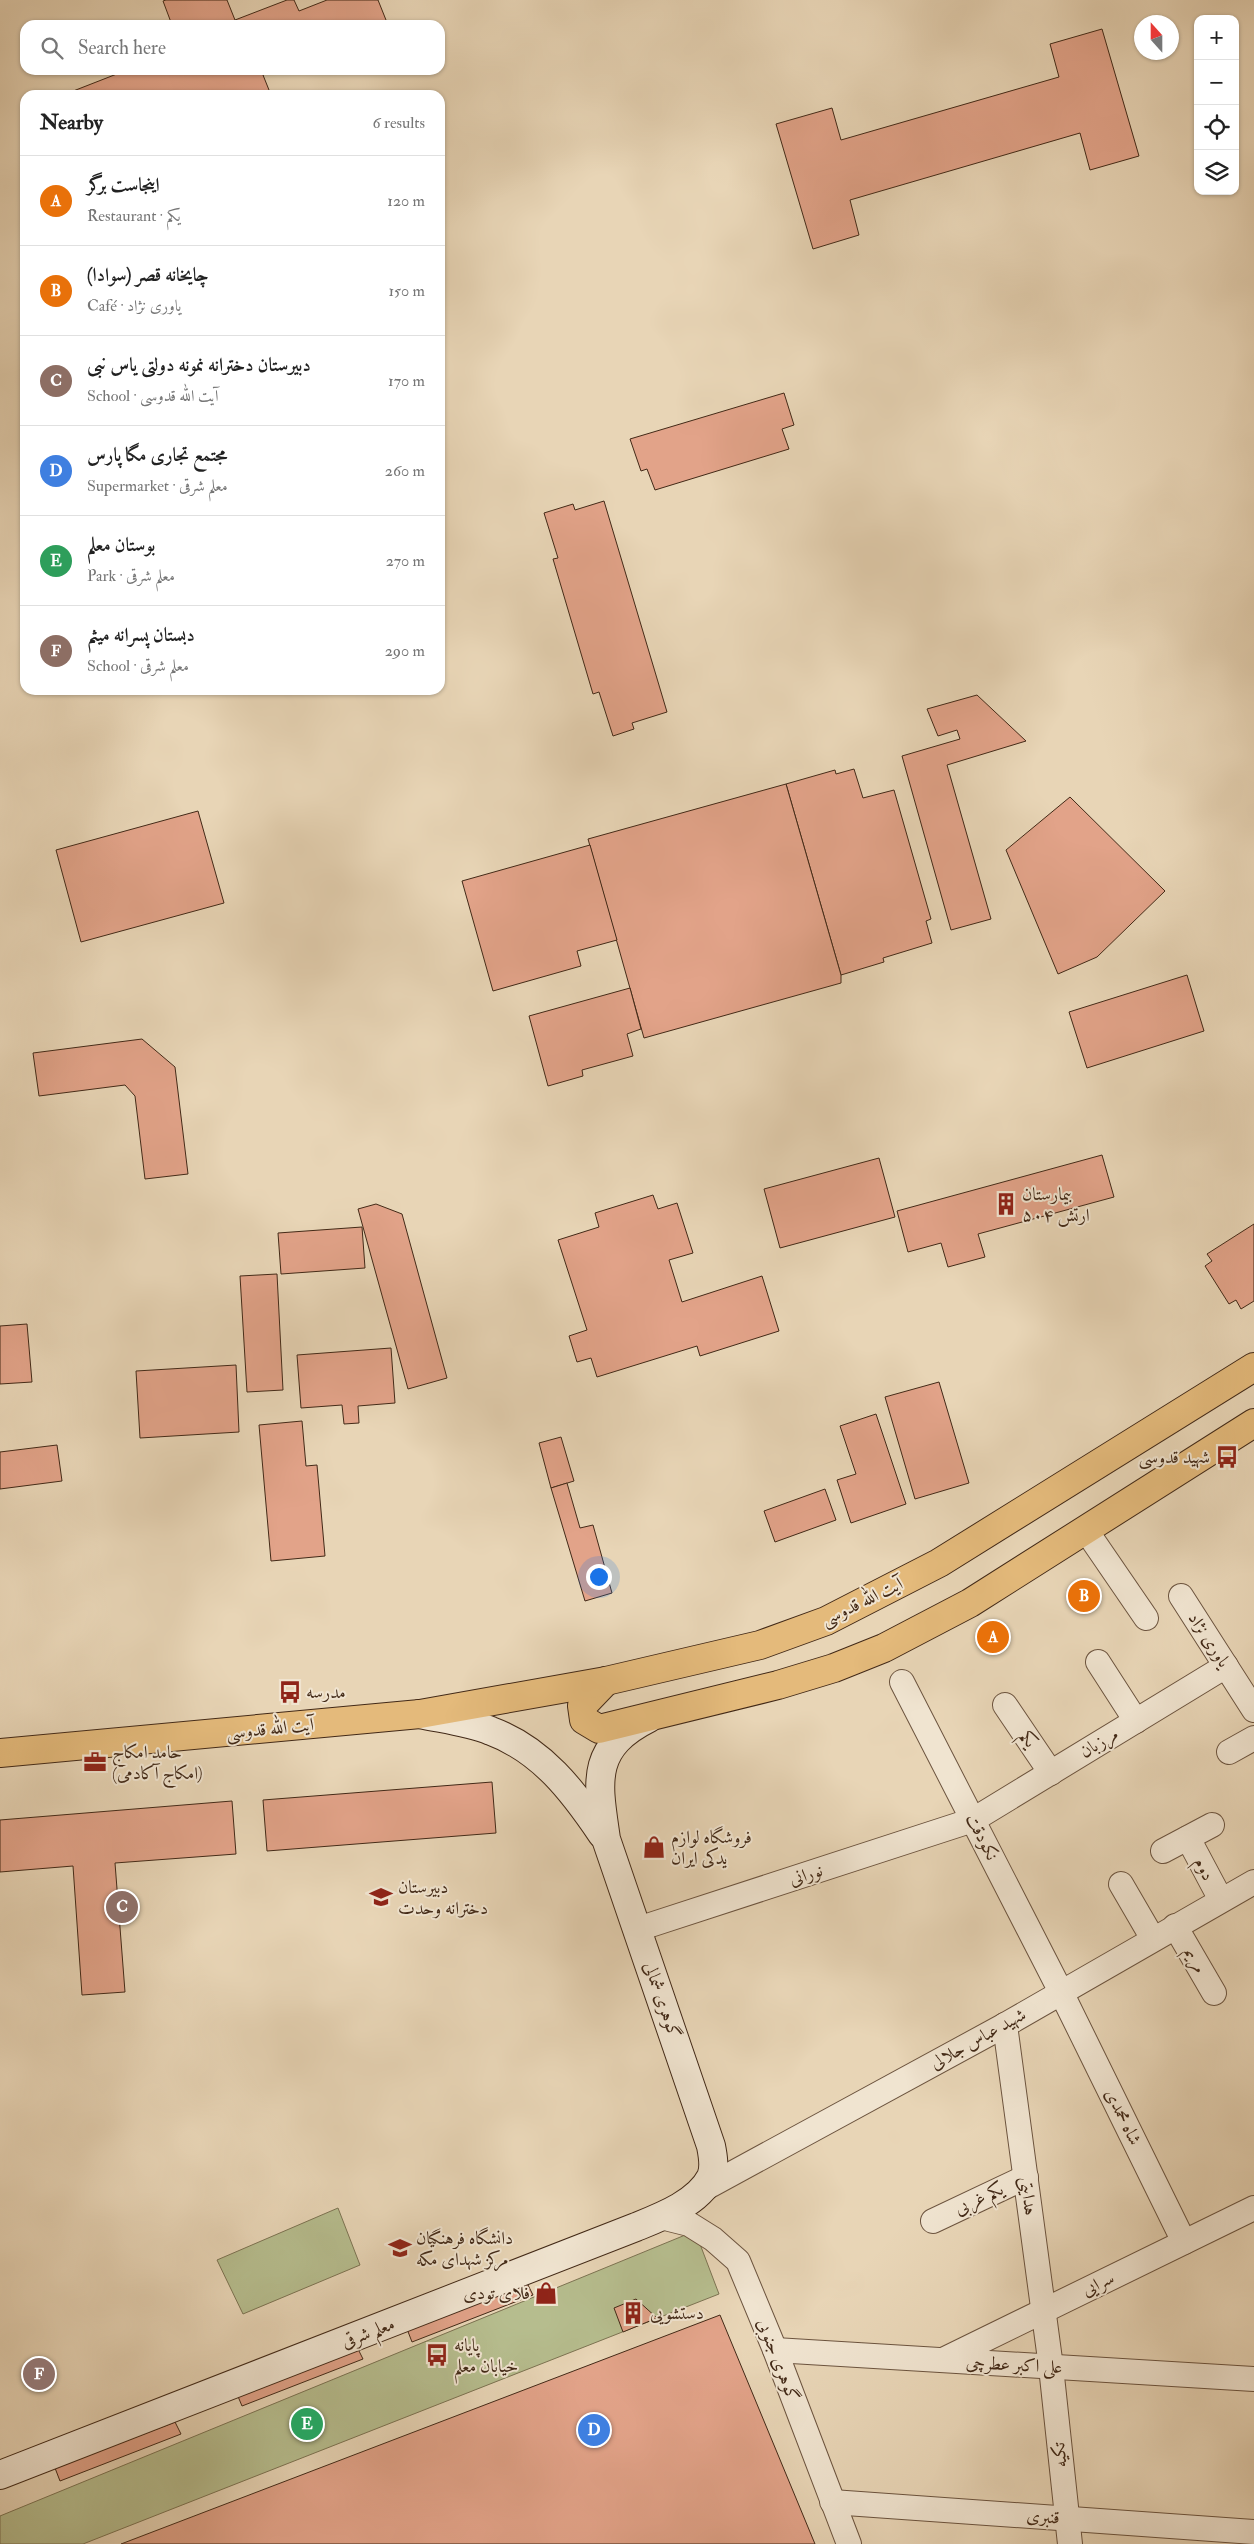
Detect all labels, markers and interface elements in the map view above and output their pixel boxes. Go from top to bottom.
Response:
north arrow [1134,15,1179,60]
map controls [1194,15,1239,195]
button: + [1194,15,1239,60]
search box [20,20,445,75]
icon: search [38,34,66,62]
text: Search here [78,36,166,60]
button: − [1194,60,1239,105]
button: locate [1194,105,1239,150]
text: Nearby [40,109,103,136]
text: 6 results [373,113,425,133]
button: layers [1194,150,1239,195]
text: اینجاست برگر [87,173,160,197]
text: A [51,191,61,211]
text: 120 m [387,191,425,211]
text: Restaurant · یکم [87,206,180,226]
text: چایخانه قصر (سوادا) [87,263,209,287]
text: B [51,281,61,301]
text: 150 m [388,281,425,301]
text: Café · یاوری نژاد [87,296,181,316]
text: دبیرستان دخترانه نمونه دولتی یاس نبی [87,353,311,377]
text: C [50,371,62,391]
text: 170 m [388,371,425,391]
text: School · آیت الله قدوسی [87,386,218,406]
text: مجتمع تجاری مگا پارس [87,443,227,467]
text: D [49,461,63,481]
text: 260 m [385,461,425,481]
text: Supermarket · معلم شرقی [87,476,228,496]
text: بوستان معلم [87,533,155,557]
text: E [50,551,62,571]
text: 270 m [386,551,425,571]
text: Park · معلم شرقی [87,566,175,586]
text: دبستان پسرانه میثم [87,623,195,647]
text: F [51,641,61,661]
text: 290 m [385,641,425,661]
text: School · معلم شرقی [87,656,189,676]
place label: بیمارستان ۵۰۴ ارتش [1022,1183,1090,1227]
building icon: بیمارستان ۵۰۴ ارتش [993,1191,1019,1217]
bus stop icon: شهید قدوسی [1214,1444,1240,1470]
place label: شهید قدوسی [1139,1446,1210,1470]
your location [586,1564,612,1590]
street label: آیت الله قدوسی [816,1569,909,1633]
pin: B [1068,1577,1100,1615]
street label: یاوری نژاد [1183,1608,1236,1673]
pin: A [977,1618,1009,1656]
bus stop icon: مدرسه [277,1679,303,1705]
place label: مدرسه [306,1681,346,1704]
street label: آیت الله قدوسی [225,1710,317,1746]
street label: مرزبان [1075,1723,1123,1764]
street label: یکم [1010,1726,1043,1756]
place label: حامد امکاج (امکاج آکادمی) [112,1741,203,1789]
office icon: حامد امکاج (امکاج آکادمی) [82,1749,108,1775]
street label: نکودقت [961,1810,1003,1864]
place label: فروشگاه لوازم یدکی ایران [671,1825,752,1870]
shop icon: فروشگاه لوازم یدکی ایران [641,1834,667,1860]
street label: دوم [1185,1853,1220,1887]
street label: نورانی [786,1859,826,1891]
place label: دبیرستان دخترانه وحدت [398,1876,488,1920]
school or university icon: دبیرستان دخترانه وحدت [368,1884,394,1910]
pin: C [106,1888,138,1926]
street label: مریم [1175,1943,1212,1979]
street label: گوهری شمالی [638,1959,686,2041]
street label: شهید عباس جلالی [926,2003,1030,2075]
street label: شاه محمدی [1099,2085,1147,2149]
street label: هدایتی [1014,2175,1042,2217]
street label: یکم غربی [951,2177,1011,2225]
place label: دانشگاه فرهنگیان مرکز شهدای مکه [416,2226,513,2272]
school or university icon: دانشگاه فرهنگیان مرکز شهدای مکه [387,2235,413,2261]
street label: سرایی [1078,2266,1118,2302]
shop icon: فلای تودی [533,2280,559,2306]
place label: فلای تودی [463,2282,530,2305]
building icon: دستشویی [620,2300,646,2326]
place label: دستشویی [650,2302,704,2325]
street label: معلم شرقی [338,2312,400,2359]
street label: گوهری جنوبی [751,2315,804,2405]
place label: پایانه خیابان معلم [454,2334,518,2384]
bus stop icon: پایانه خیابان معلم [424,2342,450,2368]
street label: علی اکبر عطرچی [965,2351,1063,2380]
pin: F [23,2355,55,2393]
pin: E [291,2405,323,2443]
pin: D [578,2411,610,2449]
street label: تکیه [1047,2441,1073,2469]
street label: قنبری [1026,2504,1060,2530]

